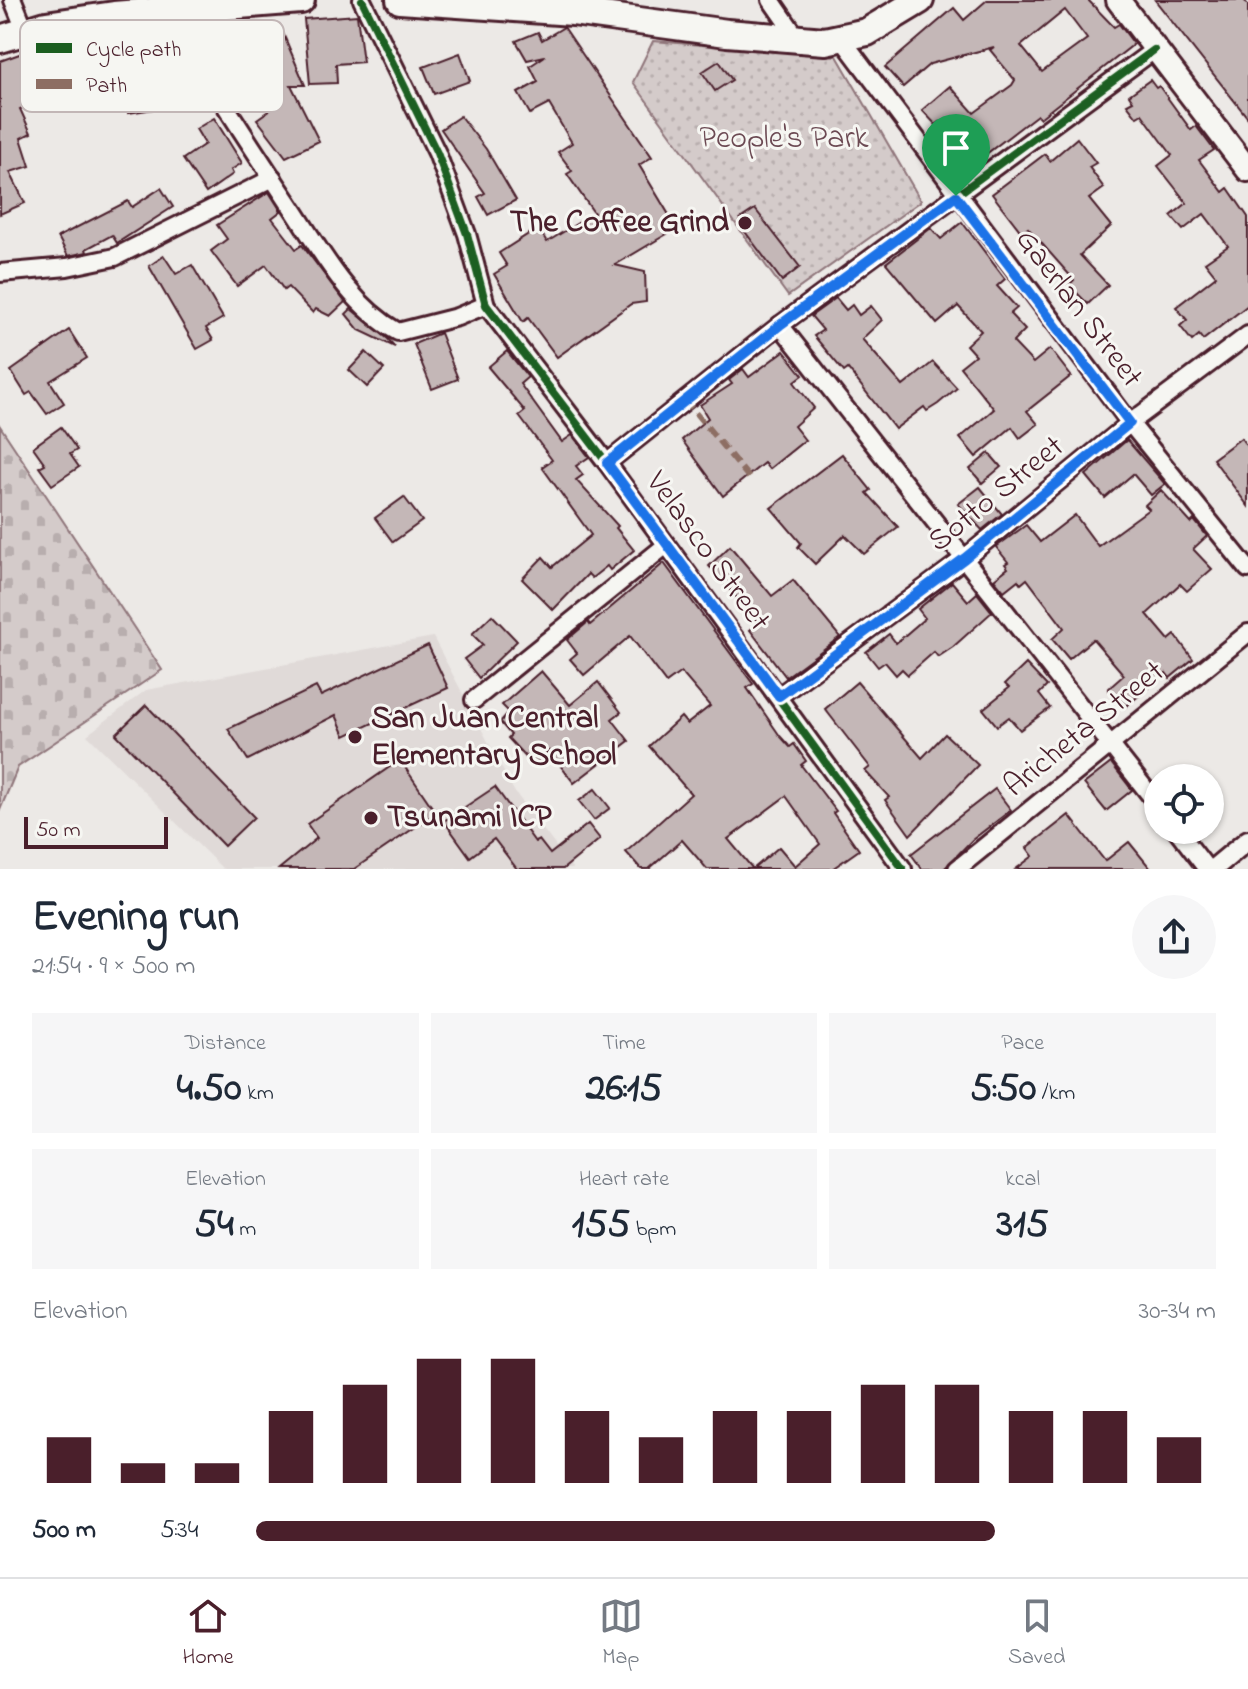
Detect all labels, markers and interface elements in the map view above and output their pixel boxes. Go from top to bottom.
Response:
legend [20,20,284,112]
text: Cycle path [86,35,181,68]
text: Path [86,71,127,103]
pin [922,114,990,196]
park label: People's Park [699,116,870,163]
icon: arrive [934,126,978,170]
place label: The Coffee Grind [510,200,729,247]
marker: The Coffee Grind [736,214,754,232]
street label: Gaerlan Street [1002,220,1154,399]
street label: Sotto Street [918,425,1076,565]
street label: Velasco Street [632,461,781,642]
street label: Aricheta Street [994,650,1176,810]
place label: San Juan Central Elementary School [371,696,616,781]
marker: San Juan Central Elementary School [346,728,364,746]
map controls [1144,764,1224,844]
button: locate [1144,764,1224,844]
place label: Tsunami ICP [387,795,552,842]
marker: Tsunami ICP [362,809,380,827]
scale bar [24,813,168,849]
text: 50 m [36,815,81,847]
text: Evening run [32,886,239,950]
button: share [1132,895,1216,979]
text: 21:54 · 9 × 500 m [32,948,195,986]
text: Distance [185,1028,266,1060]
text: Time [602,1028,646,1060]
text: Pace [1001,1028,1044,1060]
text: 4.50 [177,1060,242,1119]
text: 26:15 [586,1060,662,1119]
text: 5:50 [970,1060,1036,1119]
text: km [242,1078,274,1110]
text: /km [1036,1078,1075,1110]
text: Elevation [185,1164,266,1196]
text: Heart rate [579,1164,669,1196]
text: kcal [1005,1164,1040,1196]
text: 54 [194,1196,234,1255]
text: 155 [572,1196,630,1255]
text: 315 [997,1196,1049,1255]
text: m [234,1214,256,1246]
text: bpm [630,1214,676,1246]
text: Elevation [32,1293,128,1331]
text: 30–34 m [1138,1293,1216,1331]
text: 500 m [32,1512,96,1550]
text: 5:34 [160,1512,199,1550]
tab: Home [183,1594,234,1674]
tab: Map [599,1594,643,1674]
tab: Saved [1008,1594,1065,1674]

